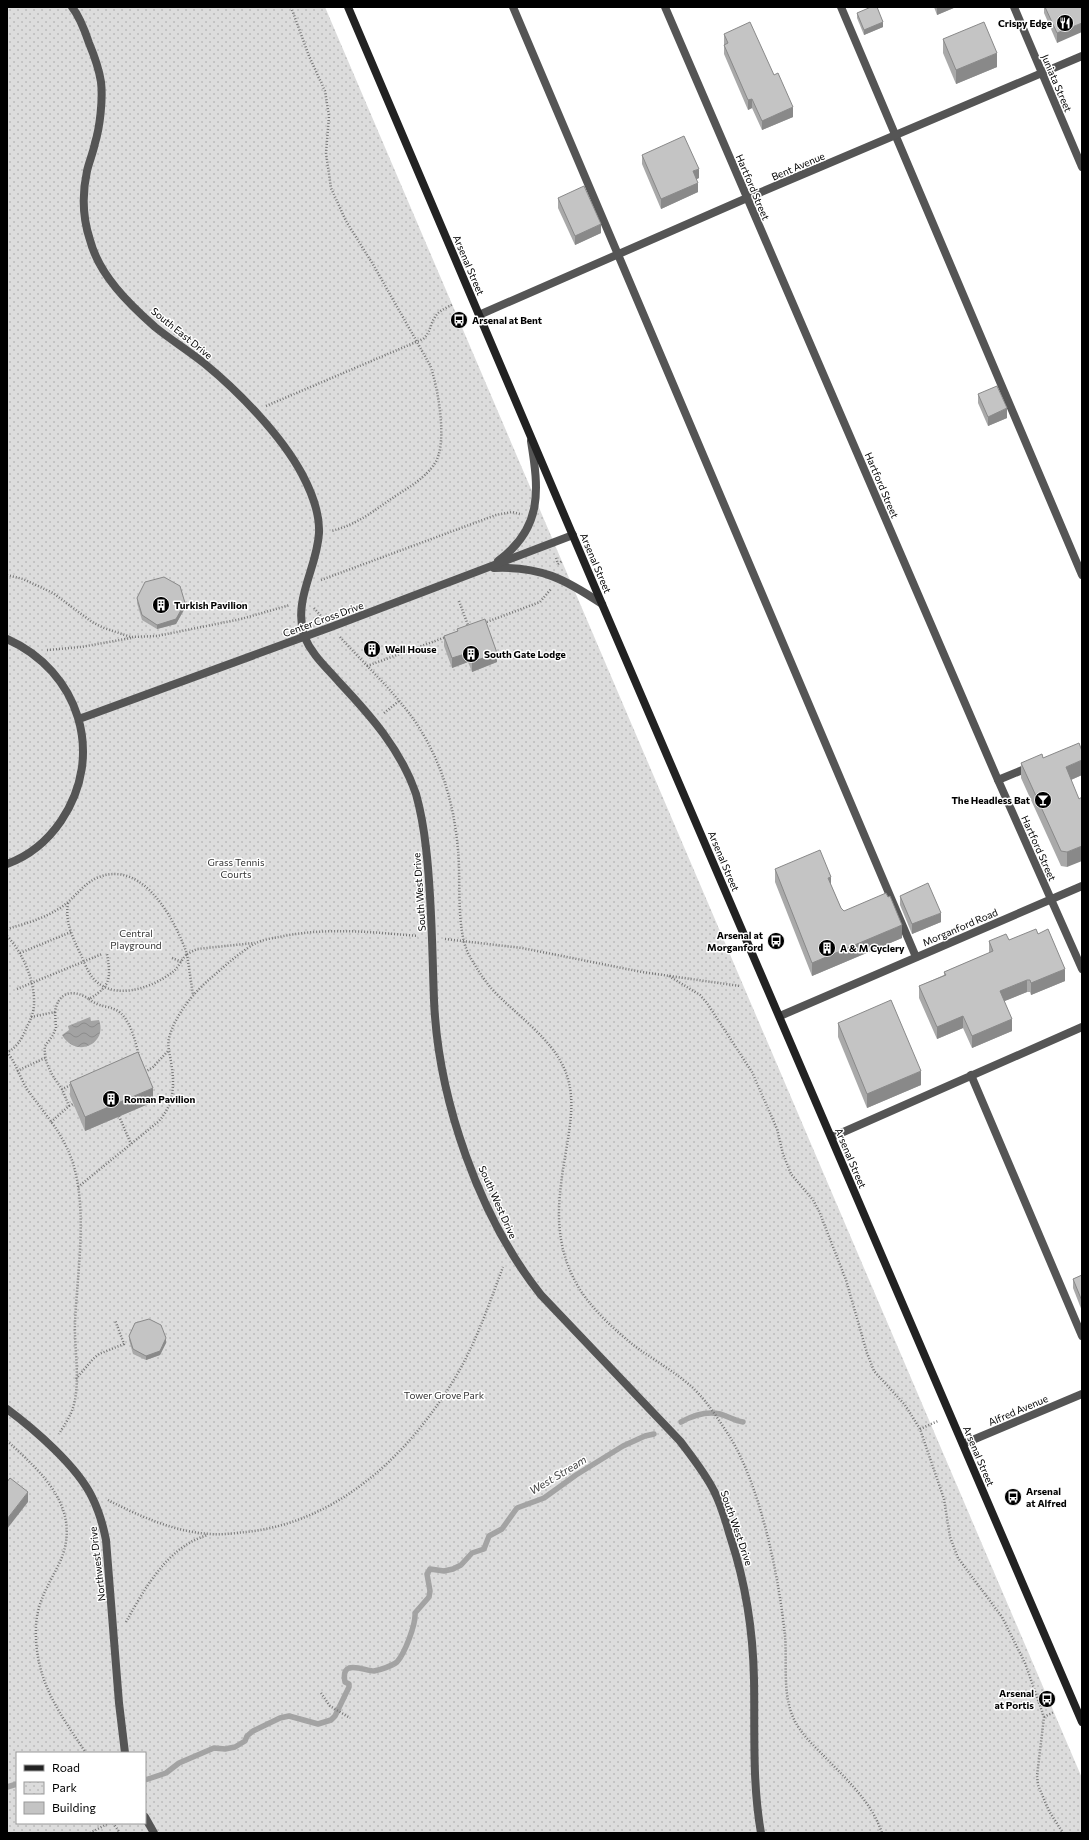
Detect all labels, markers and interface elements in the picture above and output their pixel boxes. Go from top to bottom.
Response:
restaurant icon: Crispy Edge [1055,13,1075,33]
place label: Crispy Edge [998,17,1052,29]
street label: Juniata Street [1039,52,1075,114]
street label: Bent Avenue [770,149,826,183]
street label: Hartford Street [734,152,772,222]
street label: Arsenal Street [451,233,487,297]
street label: South East Drive [149,305,215,361]
bus stop icon: Arsenal at Bent [449,310,469,330]
place label: Arsenal at Bent [472,314,542,326]
street label: Hartford Street [863,450,901,520]
street label: Arsenal Street [578,531,614,595]
building icon: Turkish Pavilion [151,595,171,615]
place label: Turkish Pavilion [174,599,248,611]
street label: Center Cross Drive [281,599,365,639]
building icon: Well House [362,639,382,659]
place label: Well House [385,643,437,655]
building icon: South Gate Lodge [461,644,481,664]
place label: South Gate Lodge [484,648,566,660]
bar icon: The Headless Bat [1033,790,1053,810]
place label: The Headless Bat [951,794,1030,806]
street label: Hartford Street [1019,813,1059,883]
street label: Arsenal Street [706,829,742,893]
street label: South West Drive [410,852,428,932]
park label: Grass Tennis Courts [208,856,265,880]
street label: Morganford Road [921,906,1000,948]
park label: Central Playground [110,927,162,951]
place label: Arsenal at Morganford [707,929,763,953]
bus stop icon: Arsenal at Morganford [766,931,786,951]
building icon: A & M Cyclery [817,938,837,958]
place label: A & M Cyclery [840,942,905,954]
building icon: Roman Pavilion [101,1089,121,1109]
place label: Roman Pavilion [124,1093,196,1105]
street label: Arsenal Street [833,1126,869,1190]
street label: South West Drive [477,1164,519,1240]
park label: Tower Grove Park [404,1389,485,1401]
street label: Alfred Avenue [986,1392,1050,1428]
street label: Arsenal Street [961,1424,997,1488]
water label: West Stream [527,1452,589,1497]
place label: Arsenal at Alfred [1026,1485,1067,1509]
bus stop icon: Arsenal at Alfred [1003,1487,1023,1507]
street label: South West Drive [719,1489,755,1567]
street label: Northwest Drive [86,1526,108,1602]
place label: Arsenal at Portis [994,1687,1034,1711]
bus stop icon: Arsenal at Portis [1037,1689,1057,1709]
legend [16,1752,146,1824]
text: Road [52,1760,80,1774]
text: Park [52,1780,78,1794]
text: Building [52,1800,96,1814]

